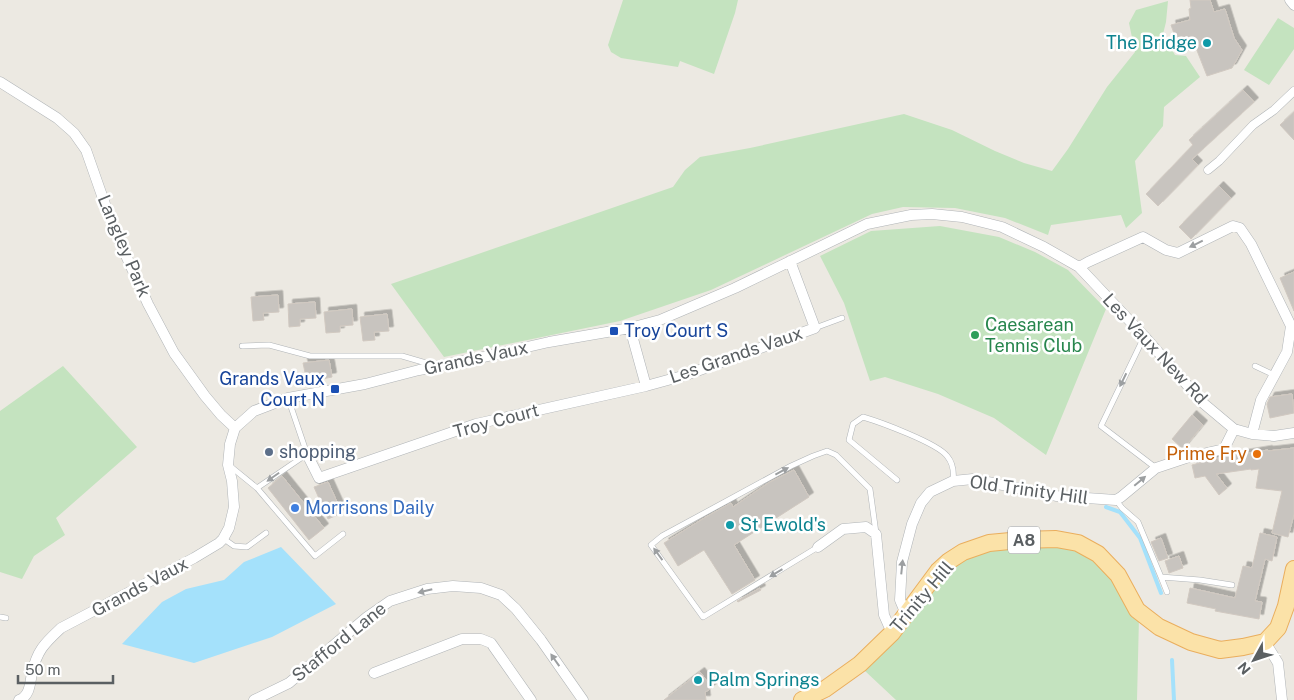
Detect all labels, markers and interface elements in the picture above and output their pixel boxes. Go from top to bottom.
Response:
place label: The Bridge [1106,32,1197,53]
marker: The Bridge [1201,37,1213,49]
street label: Langley Park [93,192,155,300]
one-way arrow [1189,240,1203,248]
street label: Les Vaux New Rd [1099,289,1212,408]
place label: Caesarean Tennis Club [985,314,1082,356]
place label: Troy Court S [624,320,728,341]
street label: Les Grands Vaux [666,322,805,387]
marker: Troy Court S [608,325,620,337]
marker: Caesarean Tennis Club [969,329,981,341]
street label: Grands Vaux [422,336,530,379]
place label: Grands Vaux Court N [219,368,325,410]
one-way arrow [1119,373,1127,387]
marker: Grands Vaux Court N [329,383,341,395]
street label: Troy Court [451,399,541,442]
place label: shopping [279,441,356,462]
place label: Prime Fry [1166,443,1247,464]
marker: shopping [263,446,275,458]
marker: Prime Fry [1251,448,1263,460]
one-way arrow [775,467,790,475]
street label: Old Trinity Hill [968,471,1090,508]
one-way arrow [266,472,280,482]
one-way arrow [1133,476,1146,487]
place label: Morrisons Daily [305,497,435,518]
marker: Morrisons Daily [289,502,301,514]
place label: St Ewold's [740,514,826,535]
marker: St Ewold's [724,519,736,531]
road number: A8 [1008,526,1040,554]
one-way arrow [652,548,663,561]
street label: Grands Vaux [88,552,191,621]
street label: Trinity Hill [886,557,957,637]
one-way arrow [898,559,906,575]
one-way arrow [770,568,783,577]
one-way arrow [418,587,433,595]
street label: Stafford Lane [287,597,390,686]
north arrow [1229,635,1279,685]
scale bar [18,652,112,684]
one-way arrow [550,653,560,667]
text: N [1234,659,1254,678]
text: 50 m [25,661,60,678]
place label: Palm Springs [708,669,819,690]
marker: Palm Springs [692,674,704,686]

